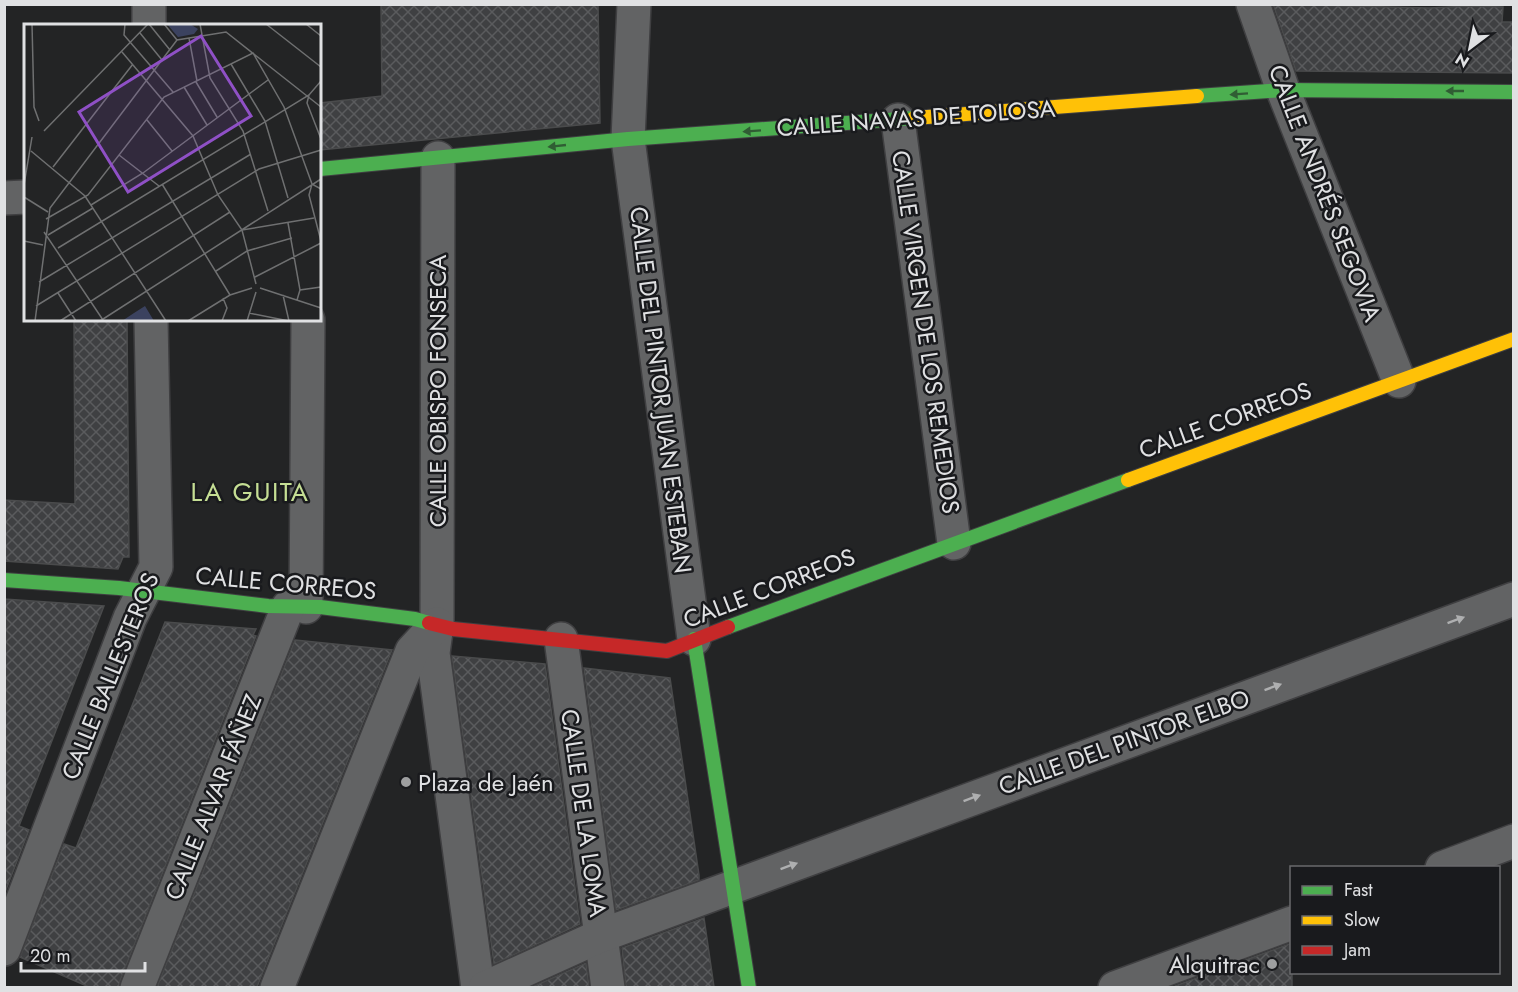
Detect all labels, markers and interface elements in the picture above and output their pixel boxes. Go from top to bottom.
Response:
north arrow [1440,18,1500,78]
inset map [24,24,321,321]
text: N [1451,47,1474,73]
street label: CALLE ANDRÉS SEGOVIA [1260,60,1390,327]
one-way arrow [1446,87,1465,96]
one-way arrow [1230,89,1249,99]
street label: CALLE NAVAS DE TOLOSA [775,91,1057,145]
one-way arrow [742,126,761,135]
one-way arrow [548,141,567,151]
street label: CALLE VIRGEN DE LOS REMEDIOS [883,148,969,516]
street label: CALLE DEL PINTOR JUAN ESTEBAN [621,205,701,575]
street label: CALLE OBISPO FONSECA [420,255,455,527]
street label: CALLE CORREOS [1134,373,1316,467]
district label: LA GUITA [191,473,309,511]
street label: CALLE CORREOS [678,539,860,637]
street label: CALLE CORREOS [194,558,378,608]
street label: CALLE BALLESTEROS [52,567,168,785]
one-way arrow [1447,614,1465,624]
street label: CALLE DEL PINTOR ELBO [994,680,1254,804]
one-way arrow [1264,682,1282,692]
street label: CALLE ALVAR FÁÑEZ [156,689,270,905]
street label: CALLE DE LA LOMA [552,707,616,919]
place label: Plaza de Jaén [418,765,554,800]
marker: Plaza de Jaén [399,775,413,789]
one-way arrow [963,793,981,803]
one-way arrow [780,860,798,870]
legend [1290,866,1500,974]
text: Fast [1344,877,1373,903]
text: Slow [1344,907,1381,933]
scale bar [21,935,146,973]
text: Jam [1342,937,1371,963]
text: 20 m [30,943,70,969]
place label: Alquitrac [1169,947,1260,982]
marker: Alquitrac [1265,957,1279,971]

